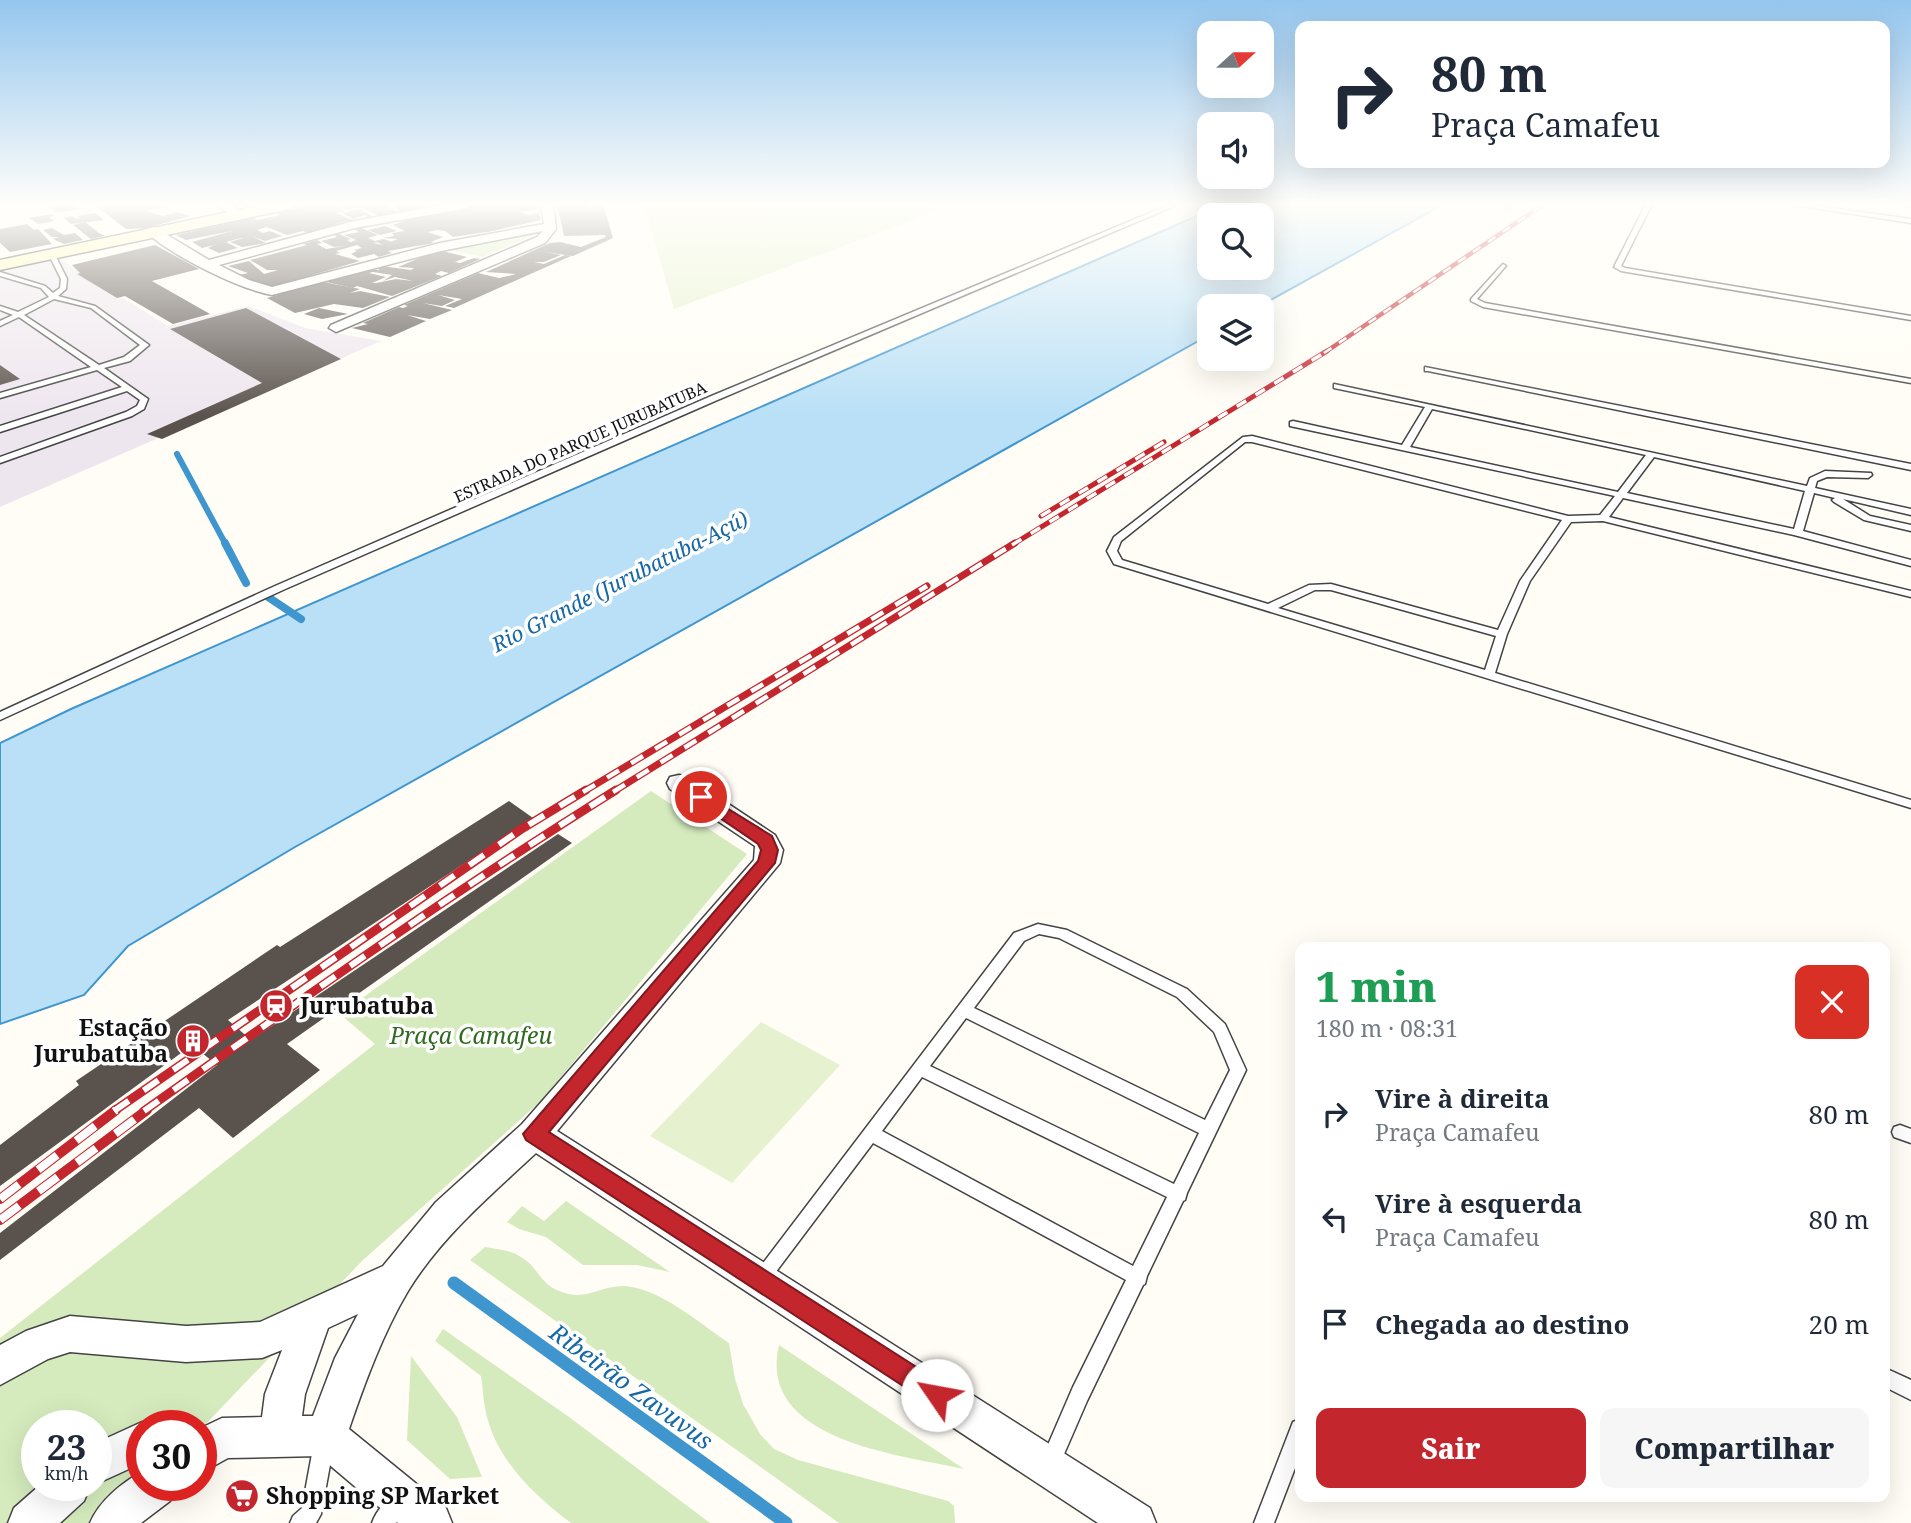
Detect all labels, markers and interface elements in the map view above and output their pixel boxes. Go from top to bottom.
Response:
north arrow [1197,21,1274,98]
map controls [1197,21,1274,371]
text: 80 m [1431,40,1547,106]
icon: right [1316,49,1407,140]
text: Praça Camafeu [1431,103,1660,146]
button: sound [1197,112,1274,189]
button: search [1197,203,1274,280]
button: layers [1197,294,1274,371]
street label: ESTRADA DO PARQUE JURUBATUBA [450,376,710,508]
water label: Rio Grande (Jurubatuba-Açú) [486,504,752,658]
pin [671,767,731,827]
icon: arrive [682,778,720,816]
text: 1 min [1316,957,1437,1014]
button: close [1795,965,1869,1039]
station icon: Jurubatuba [257,987,295,1025]
place label: Jurubatuba [299,989,434,1021]
place label: Estação Jurubatuba [33,1011,168,1069]
text: 180 m · 08:31 [1316,1012,1458,1044]
park label: Praça Camafeu [389,1019,552,1051]
building icon: Estação Jurubatuba [174,1022,212,1060]
text: Vire à direita [1375,1080,1550,1116]
icon: right [1316,1095,1354,1133]
text: 80 m [1809,1096,1869,1132]
text: Praça Camafeu [1375,1116,1540,1148]
text: Vire à esquerda [1375,1185,1582,1221]
icon: left [1316,1200,1354,1238]
text: 80 m [1809,1201,1869,1237]
text: Praça Camafeu [1375,1221,1540,1253]
icon: arrive [1316,1305,1354,1343]
text: Chegada ao destino [1375,1306,1630,1342]
text: 20 m [1809,1306,1869,1342]
water label: Ribeirão Zavuvus [543,1315,720,1456]
position arrow [900,1358,974,1432]
button: Sair [1316,1408,1586,1488]
button: Compartilhar [1600,1408,1869,1488]
speed limit sign: 30 [126,1410,217,1501]
text: 23 [47,1423,86,1470]
text: km/h [44,1461,89,1485]
supermarket icon: Shopping SP Market [223,1477,261,1515]
place label: Shopping SP Market [266,1479,499,1511]

